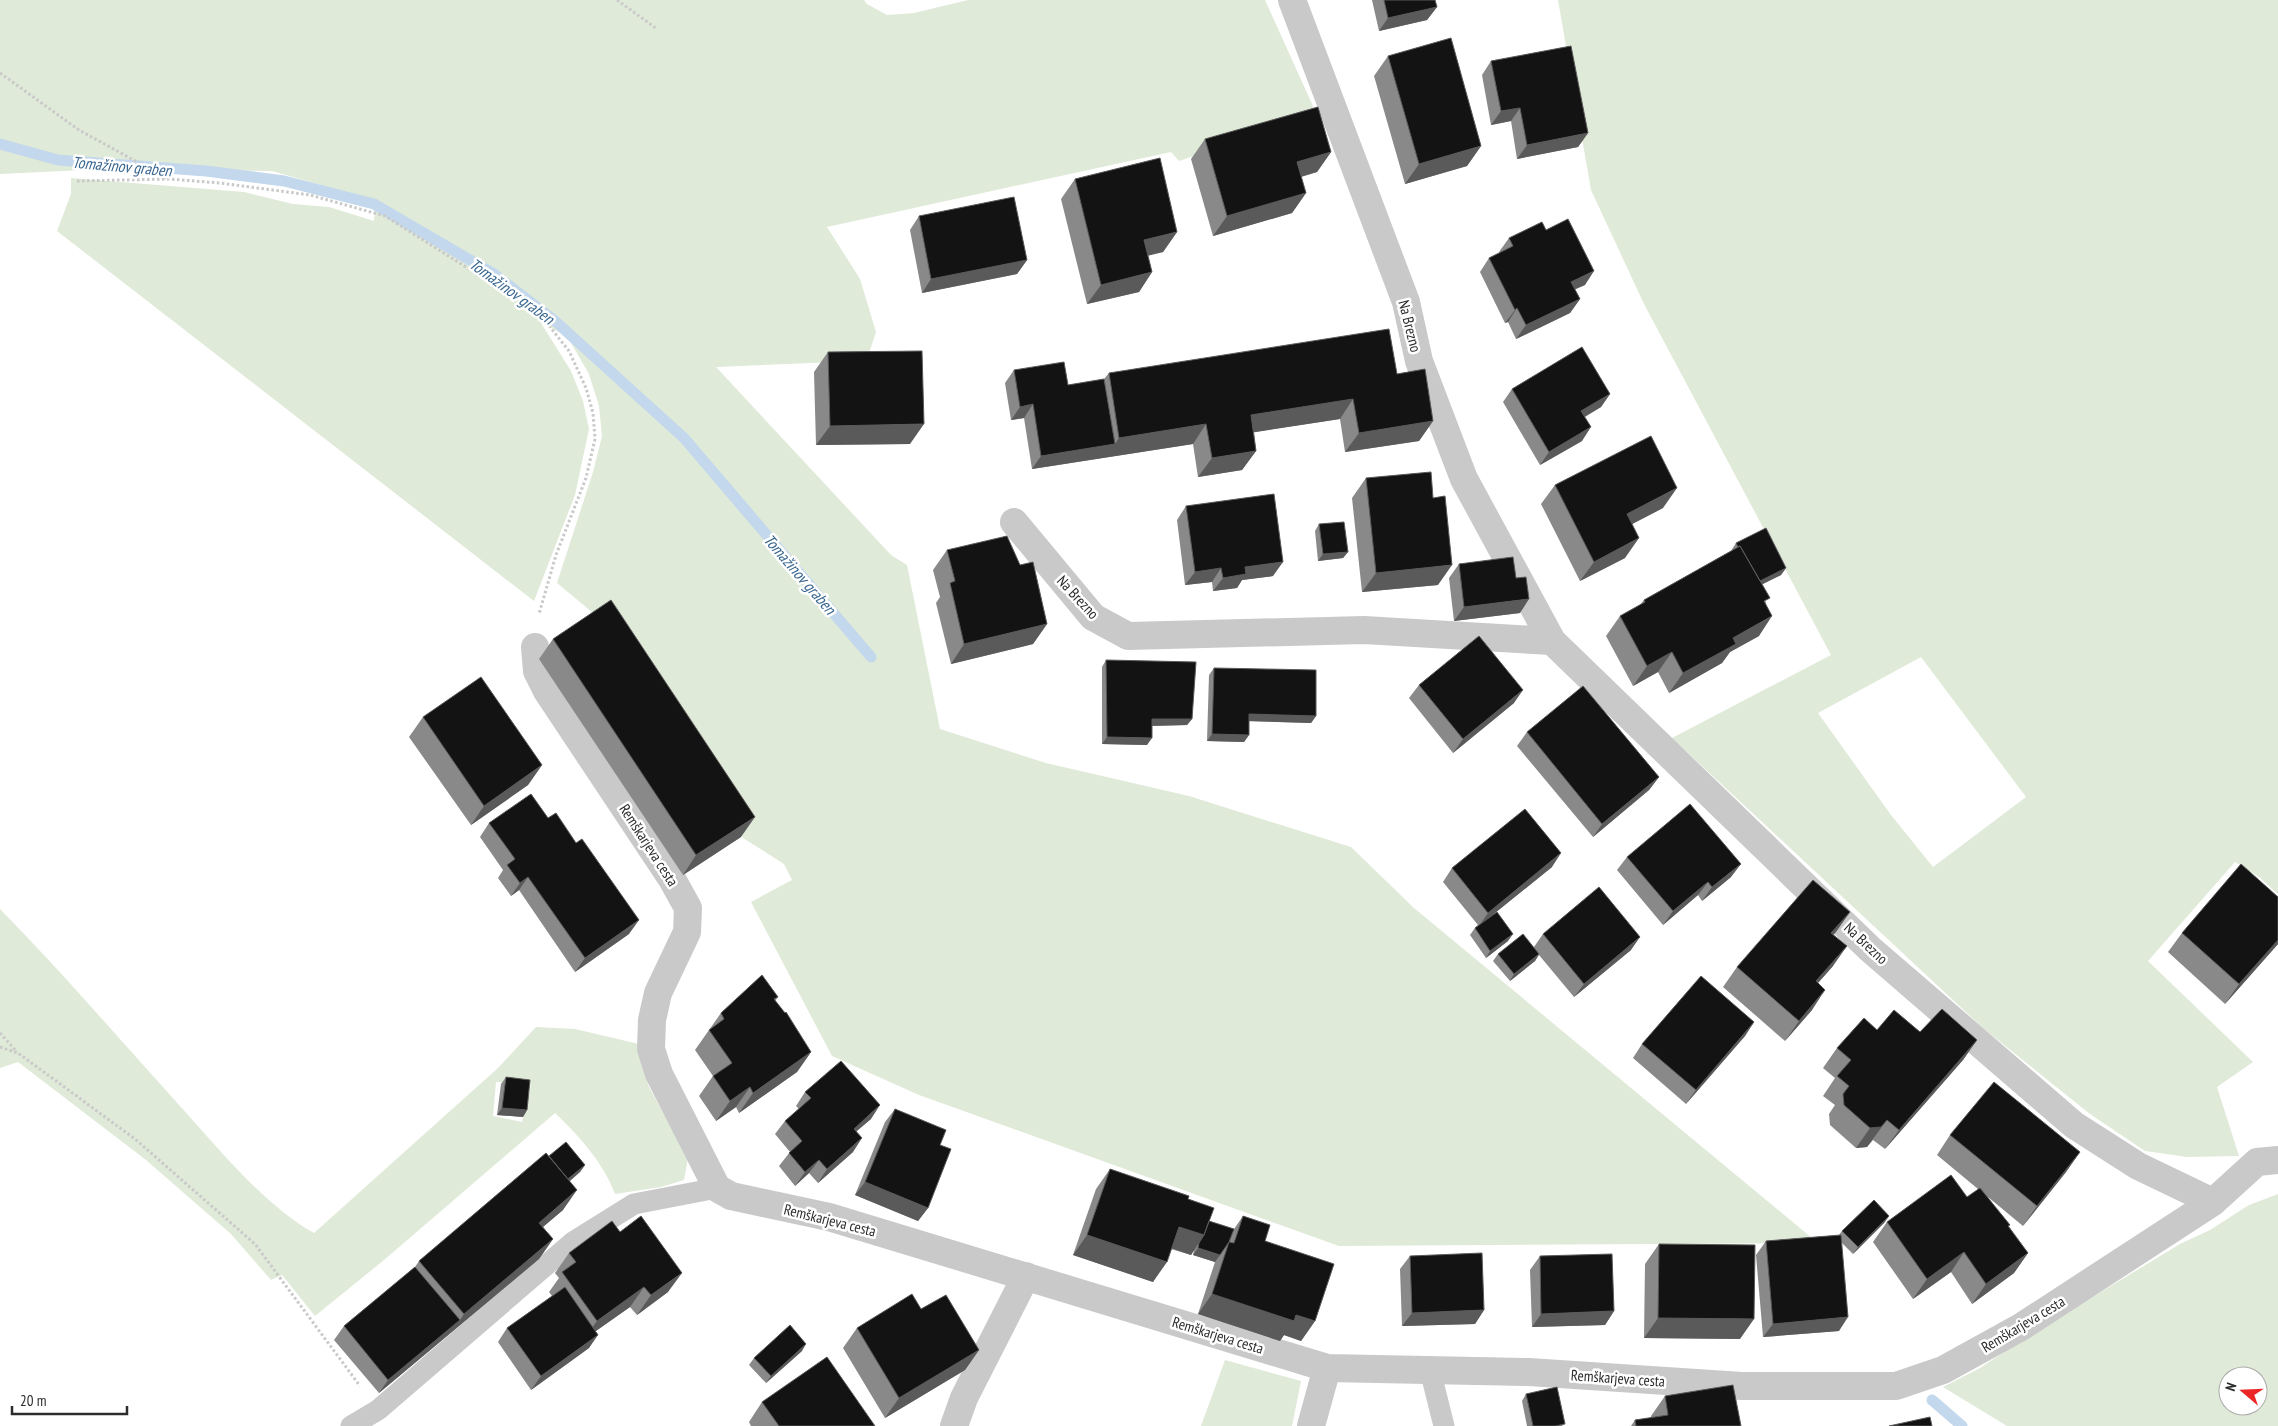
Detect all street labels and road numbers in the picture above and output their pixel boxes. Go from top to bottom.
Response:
street label: Na Brezno [1394,298,1426,354]
street label: Na Brezno [1053,571,1103,623]
street label: Remškarjeva cesta [615,800,683,890]
street label: Na Brezno [1840,918,1892,968]
street label: Remškarjeva cesta [782,1199,878,1241]
street label: Remškarjeva cesta [1978,1292,2068,1356]
street label: Remškarjeva cesta [1170,1312,1266,1358]
street label: Remškarjeva cesta [1570,1365,1666,1391]

